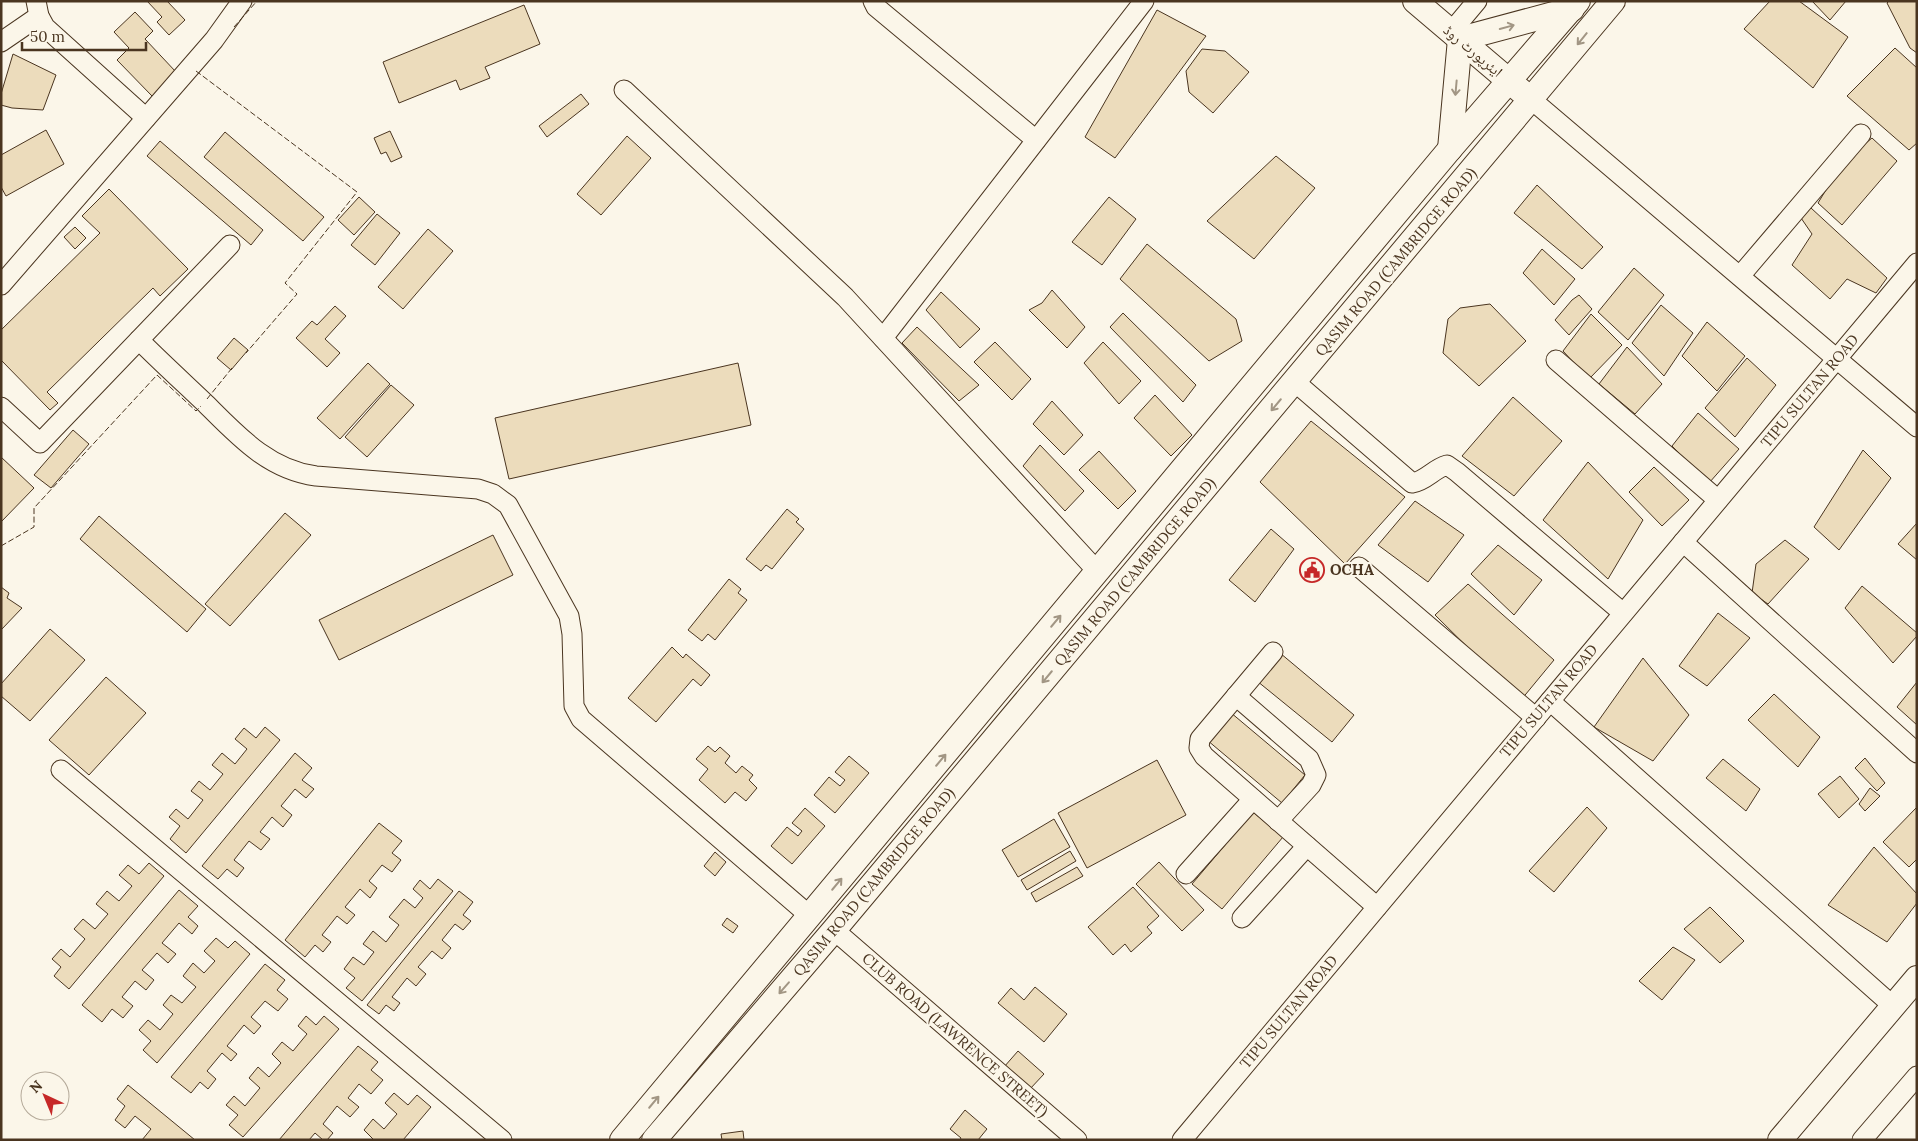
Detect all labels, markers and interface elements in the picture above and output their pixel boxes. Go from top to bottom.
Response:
scale bar [22,20,146,52]
street label: ایئرپورٹ روڈ [1440,20,1507,81]
one-way arrow [1499,21,1515,31]
text: 50 m [30,27,65,46]
one-way arrow [1577,32,1588,45]
one-way arrow [1451,80,1460,96]
street label: QASIM ROAD (CAMBRIDGE ROAD) [1311,163,1481,361]
street label: TIPU SULTAN ROAD [1757,330,1863,451]
one-way arrow [1270,398,1281,411]
street label: QASIM ROAD (CAMBRIDGE ROAD) [1050,473,1220,671]
public building icon: OCHA [1299,557,1325,583]
place label: OCHA [1330,560,1374,579]
one-way arrow [1051,615,1062,628]
street label: TIPU SULTAN ROAD [1496,640,1602,761]
one-way arrow [1041,670,1053,683]
one-way arrow [936,753,947,766]
street label: QASIM ROAD (CAMBRIDGE ROAD) [789,783,959,981]
one-way arrow [831,878,843,891]
street label: CLUB ROAD (LAWRENCE STREET) [858,949,1053,1122]
street label: TIPU SULTAN ROAD [1236,951,1342,1072]
one-way arrow [779,981,790,994]
north arrow [20,1071,70,1121]
text: N [26,1076,46,1097]
one-way arrow [648,1096,659,1109]

